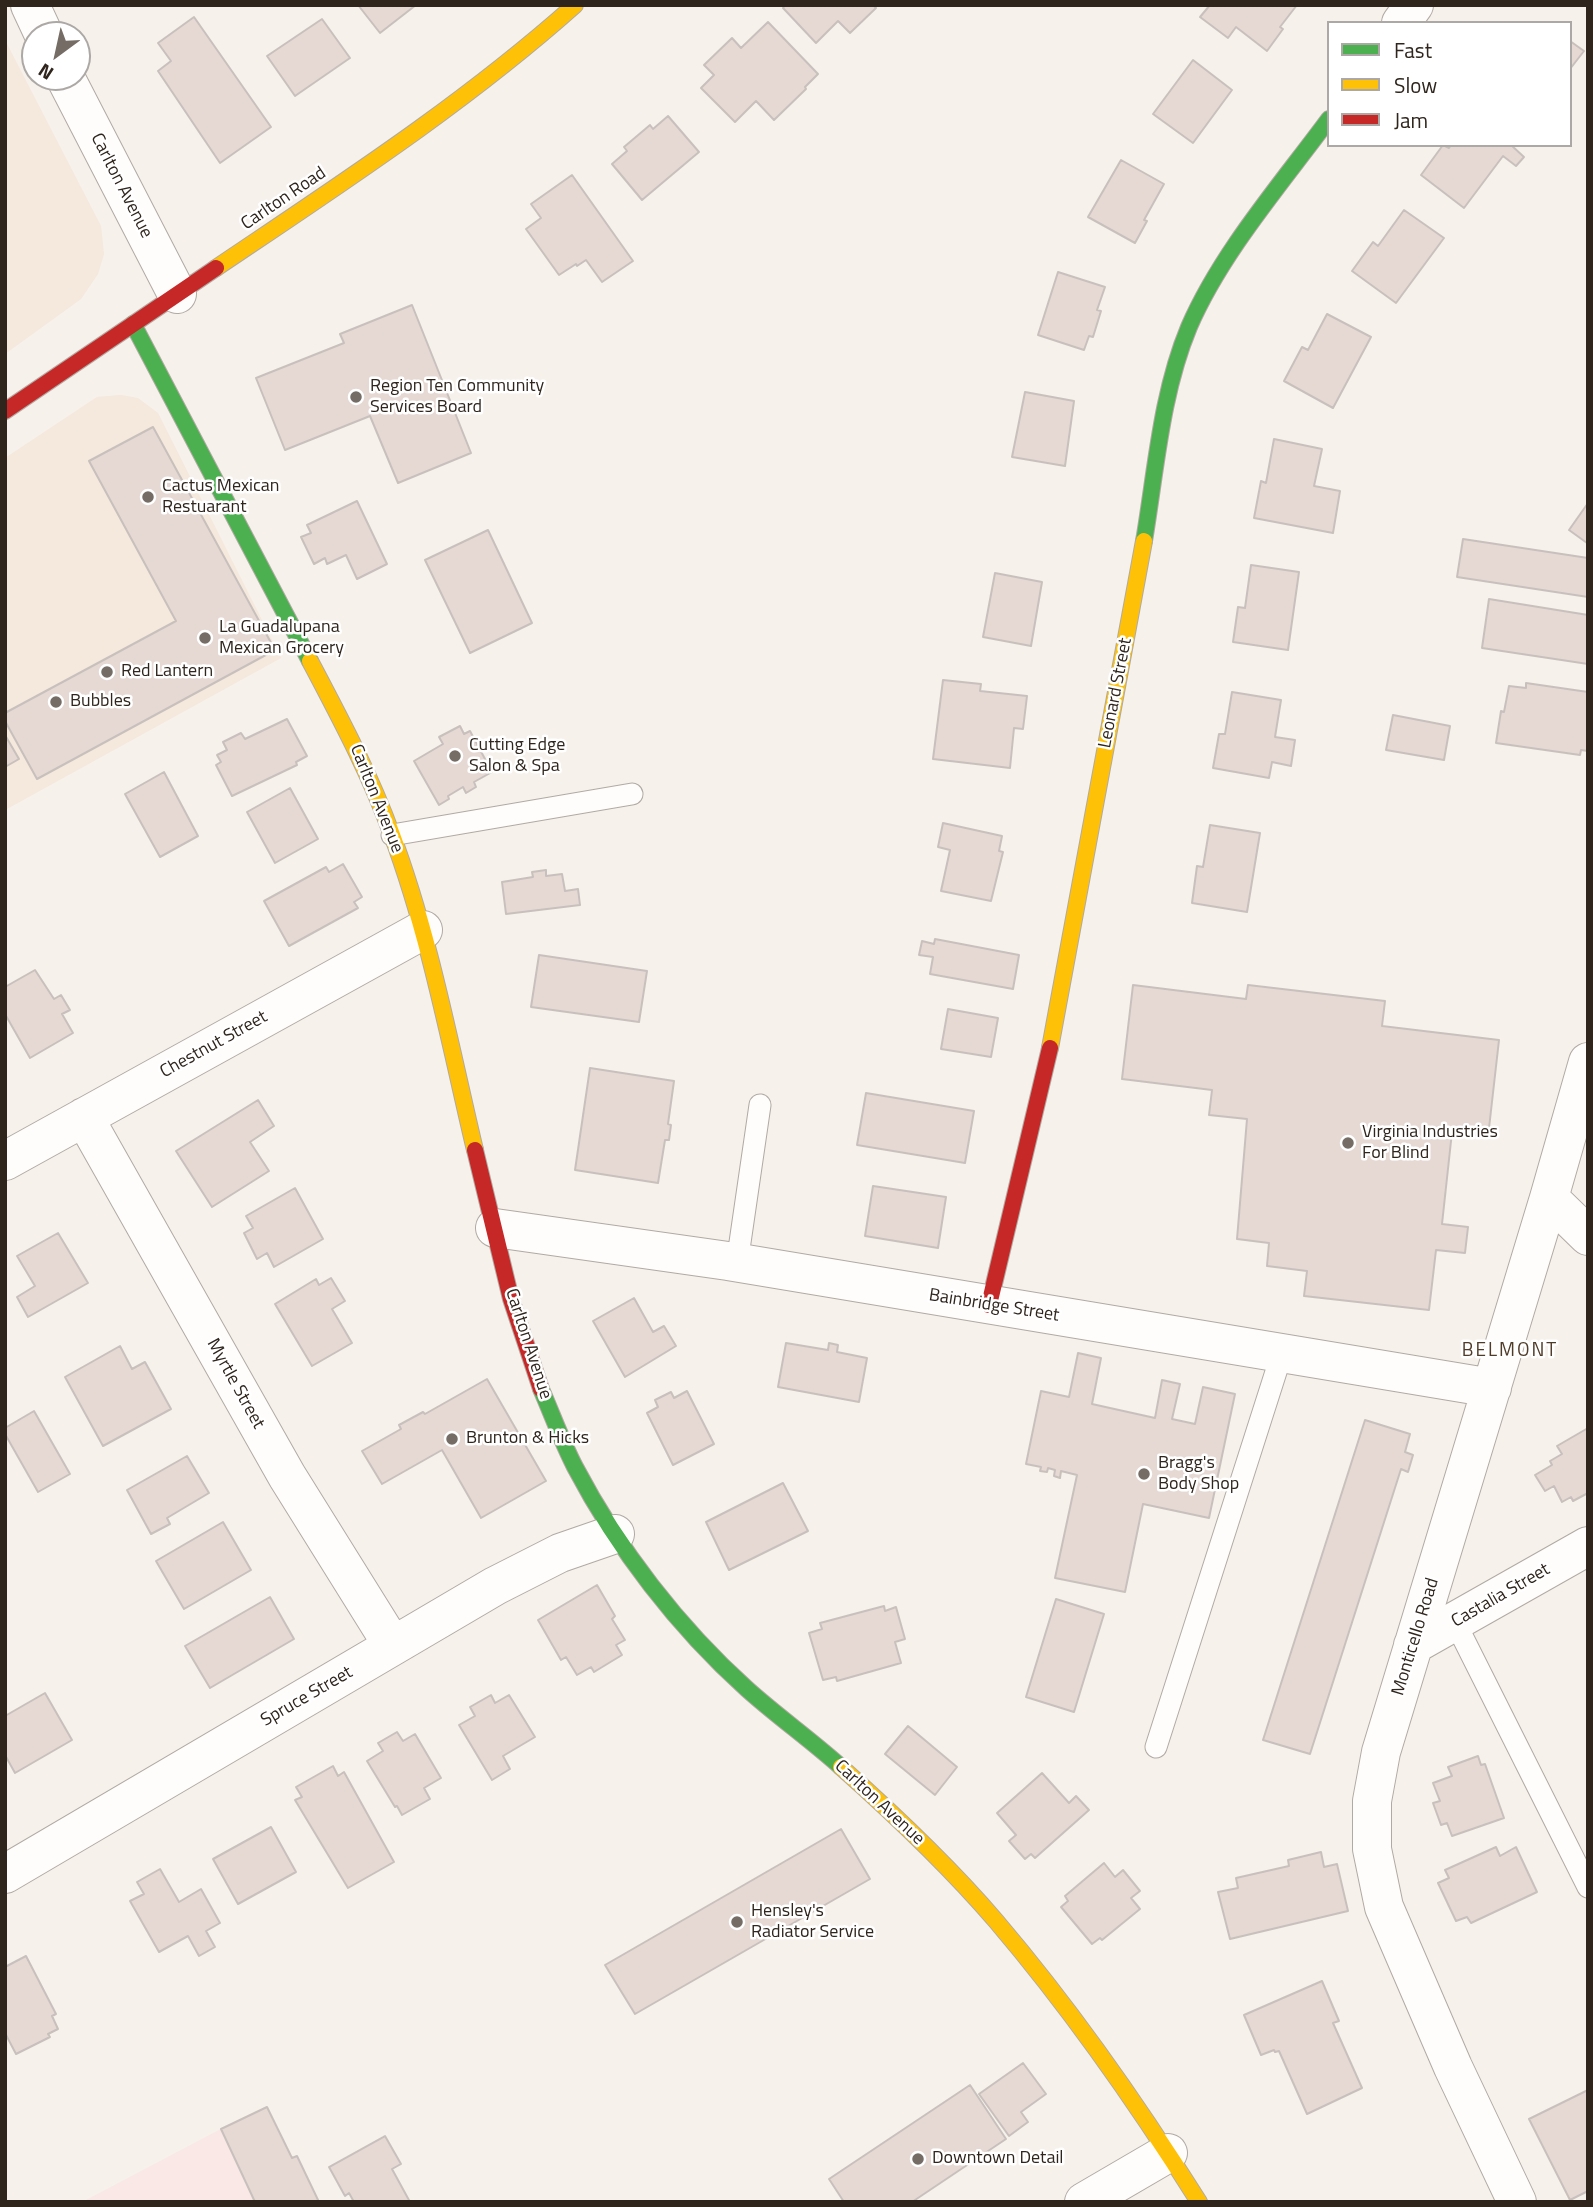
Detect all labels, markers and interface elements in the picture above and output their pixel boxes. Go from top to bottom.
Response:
north arrow [21,21,91,91]
legend [1327,21,1572,147]
text: Fast [1394,34,1432,66]
text: N [32,57,59,88]
text: Slow [1394,69,1437,101]
text: Jam [1394,104,1428,136]
street label: Carlton Avenue [85,130,157,242]
street label: Carlton Road [237,163,331,235]
place label: Region Ten Community Services Board [370,376,544,418]
marker: Region Ten Community Services Board [348,389,364,405]
place label: Cactus Mexican Restuarant [162,476,280,518]
marker: Cactus Mexican Restuarant [140,489,156,505]
place label: La Guadalupana Mexican Grocery [219,617,344,660]
marker: La Guadalupana Mexican Grocery [197,630,213,646]
street label: Leonard Street [1095,636,1137,750]
place label: Red Lantern [121,661,213,683]
marker: Red Lantern [99,664,115,680]
place label: Bubbles [70,691,131,713]
marker: Bubbles [48,694,64,710]
place label: Cutting Edge Salon & Spa [469,735,565,778]
street label: Carlton Avenue [344,742,408,856]
marker: Cutting Edge Salon & Spa [447,748,463,764]
street label: Chestnut Street [157,1007,271,1083]
place label: Virginia Industries For Blind [1362,1122,1498,1164]
marker: Virginia Industries For Blind [1340,1135,1356,1151]
street label: Bainbridge Street [927,1285,1061,1327]
street label: Carlton Avenue [500,1286,556,1402]
street label: Myrtle Street [201,1335,269,1433]
district label: BELMONT [1463,1340,1557,1362]
place label: Brunton & Hicks [466,1428,589,1450]
marker: Brunton & Hicks [444,1431,460,1447]
place label: Bragg's Body Shop [1158,1453,1239,1496]
marker: Bragg's Body Shop [1136,1466,1152,1482]
street label: Castalia Street [1448,1559,1554,1633]
street label: Monticello Road [1388,1576,1444,1698]
street label: Spruce Street [257,1662,357,1732]
street label: Carlton Avenue [830,1756,928,1850]
place label: Hensley's Radiator Service [751,1901,874,1944]
marker: Hensley's Radiator Service [729,1914,745,1930]
place label: Downtown Detail [932,2148,1064,2170]
marker: Downtown Detail [910,2151,926,2167]

